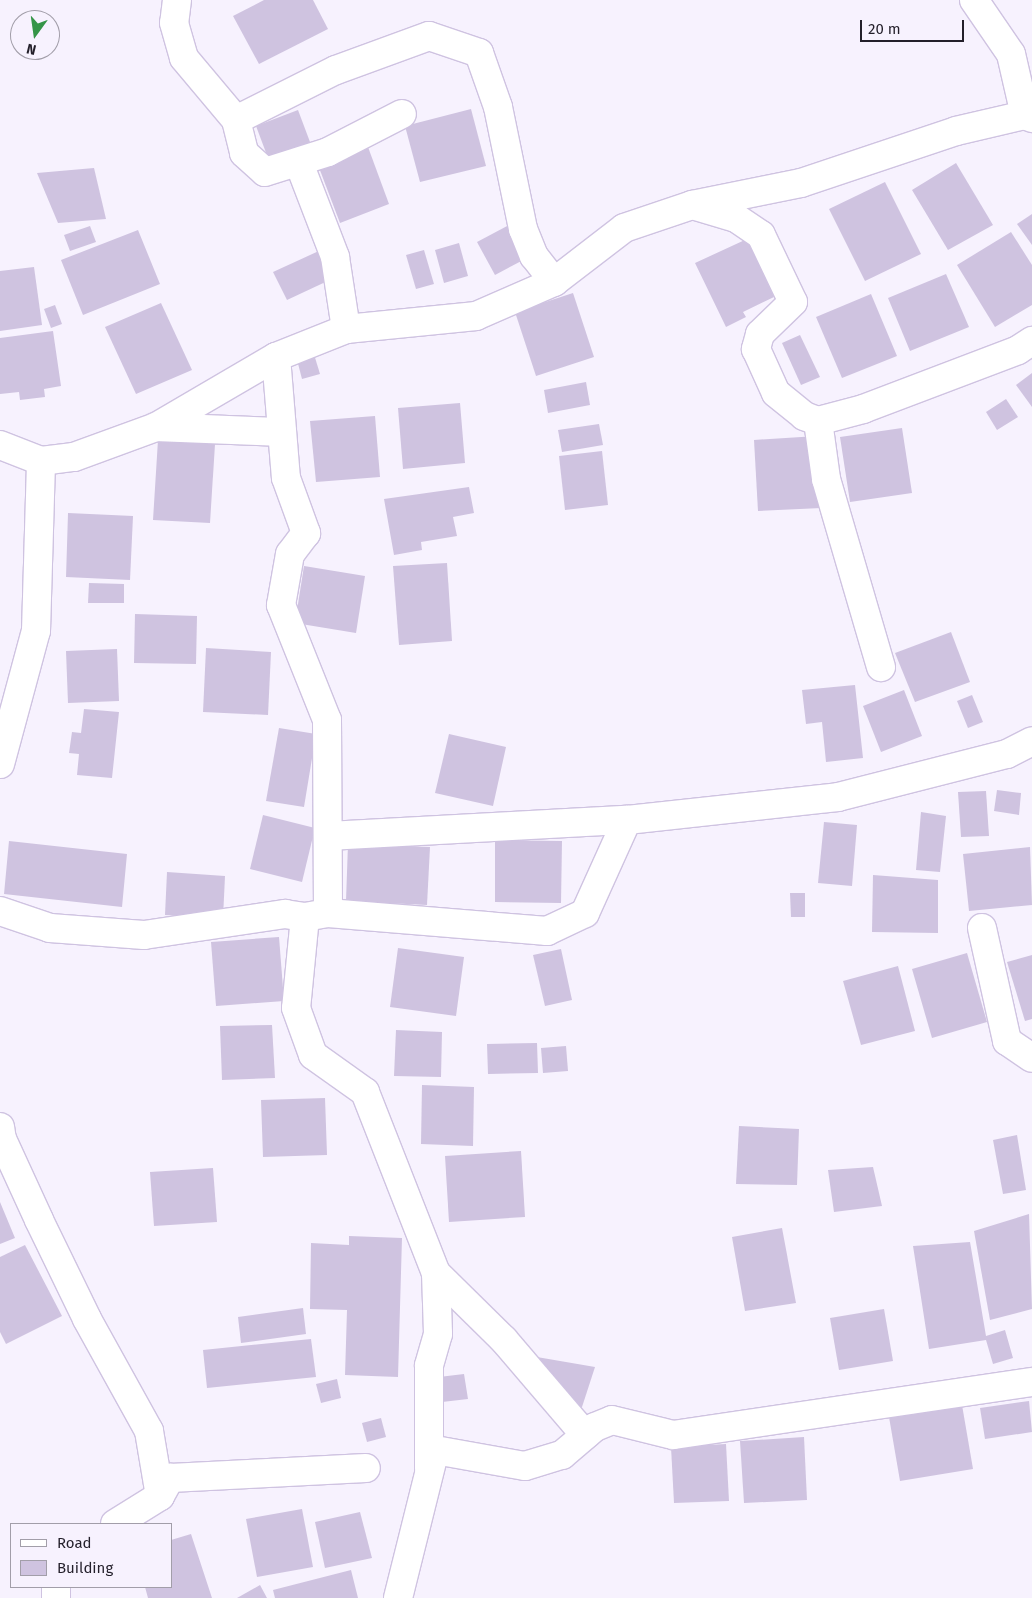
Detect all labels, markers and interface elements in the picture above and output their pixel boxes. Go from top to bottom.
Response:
north arrow [10,10,60,60]
scale bar [862,10,966,42]
text: 20 m [868,20,901,38]
text: N [25,40,38,58]
legend [10,1523,172,1588]
text: Road [57,1534,92,1552]
text: Building [57,1559,113,1577]

